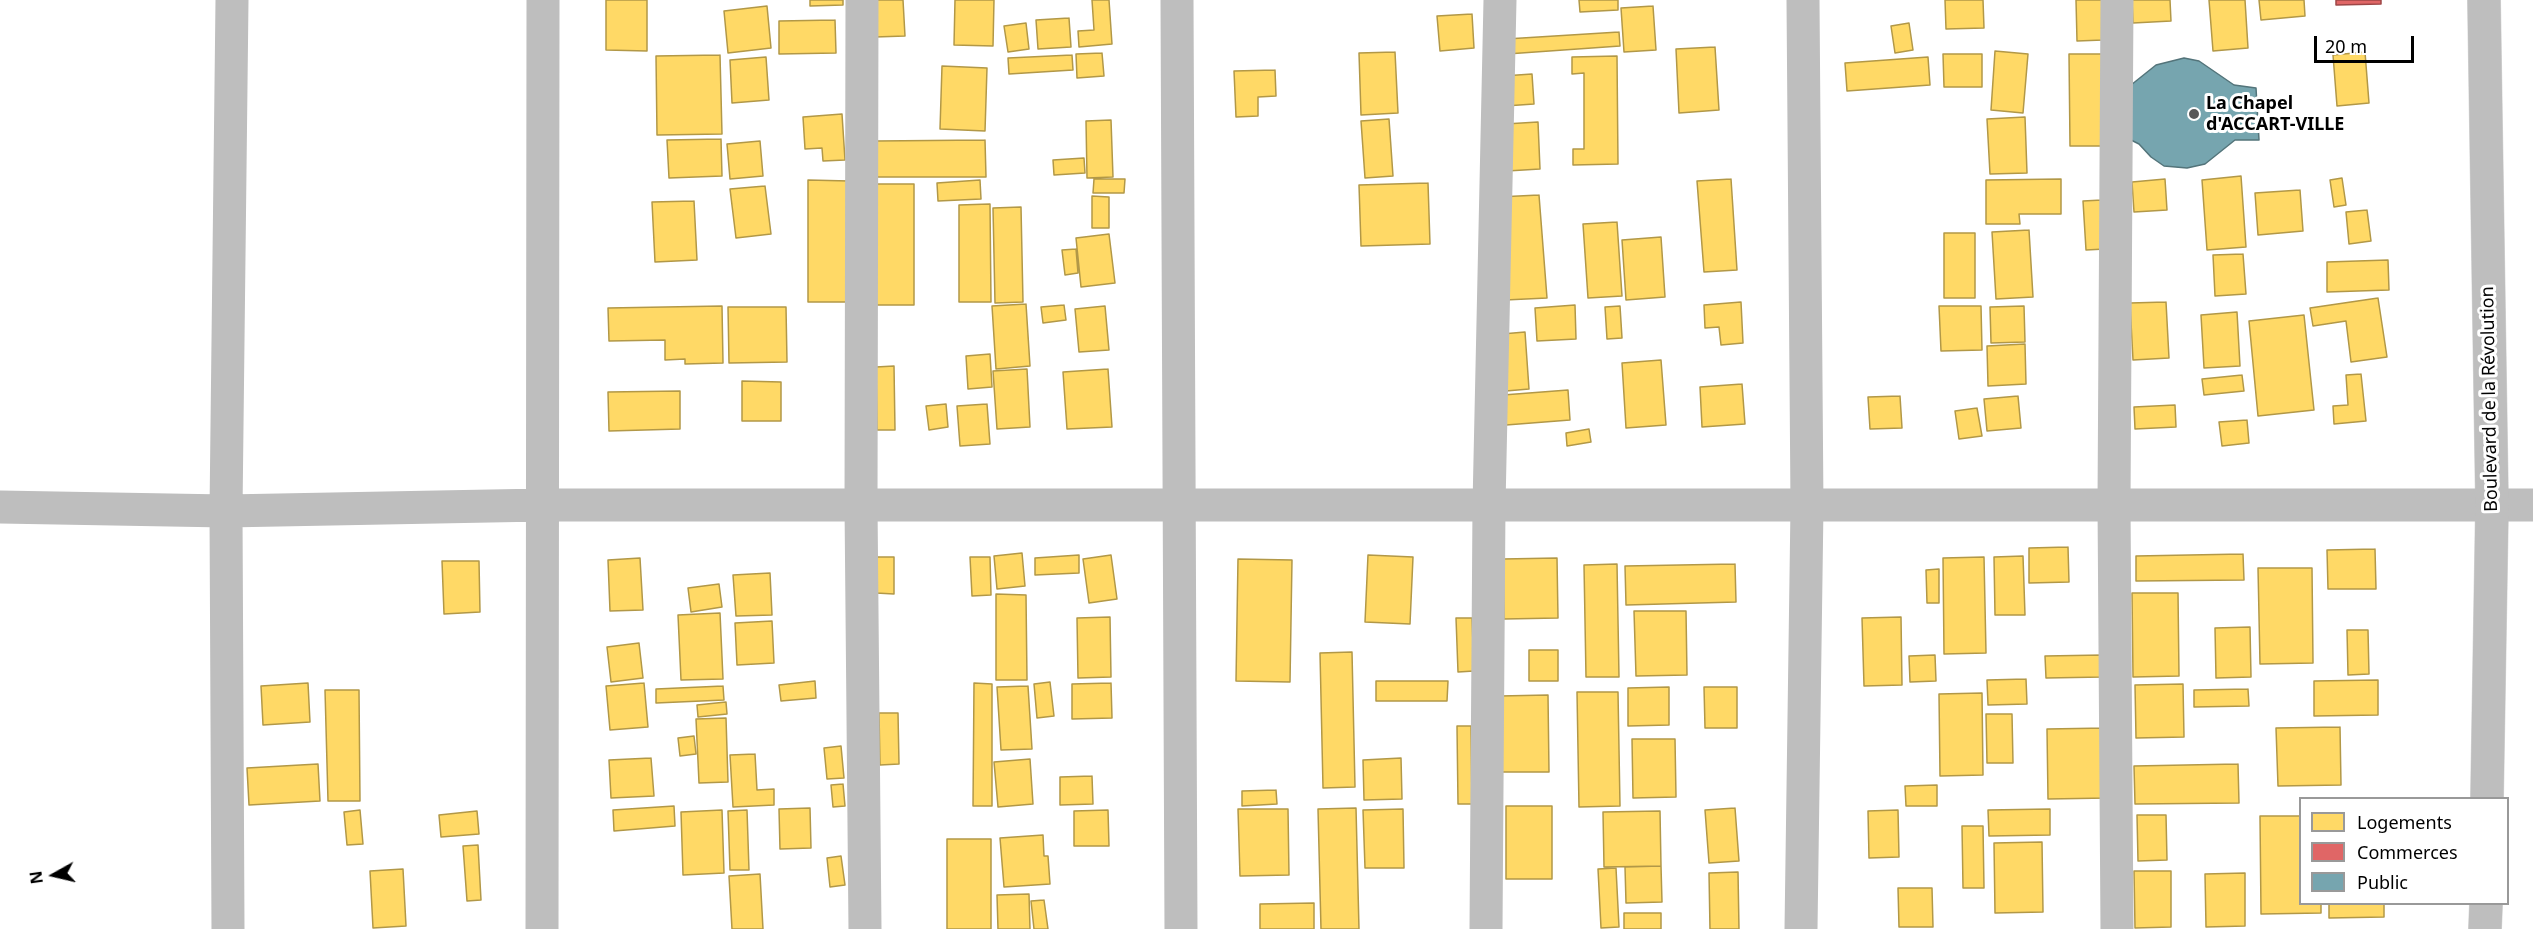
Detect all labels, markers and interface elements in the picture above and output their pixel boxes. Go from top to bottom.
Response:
scale bar [2317,24,2418,62]
text: 20 m [2325,34,2367,58]
place label: La Chapel d'ACCART-VILLE [2206,93,2344,136]
marker: La Chapel d'ACCART-VILLE [2187,107,2201,121]
street label: Boulevard de la Révolution [2477,286,2503,512]
legend [2299,797,2509,905]
text: Logements [2357,810,2452,834]
text: Commerces [2357,840,2458,864]
north arrow [24,845,84,905]
text: N [24,870,48,885]
text: Public [2357,870,2408,894]

